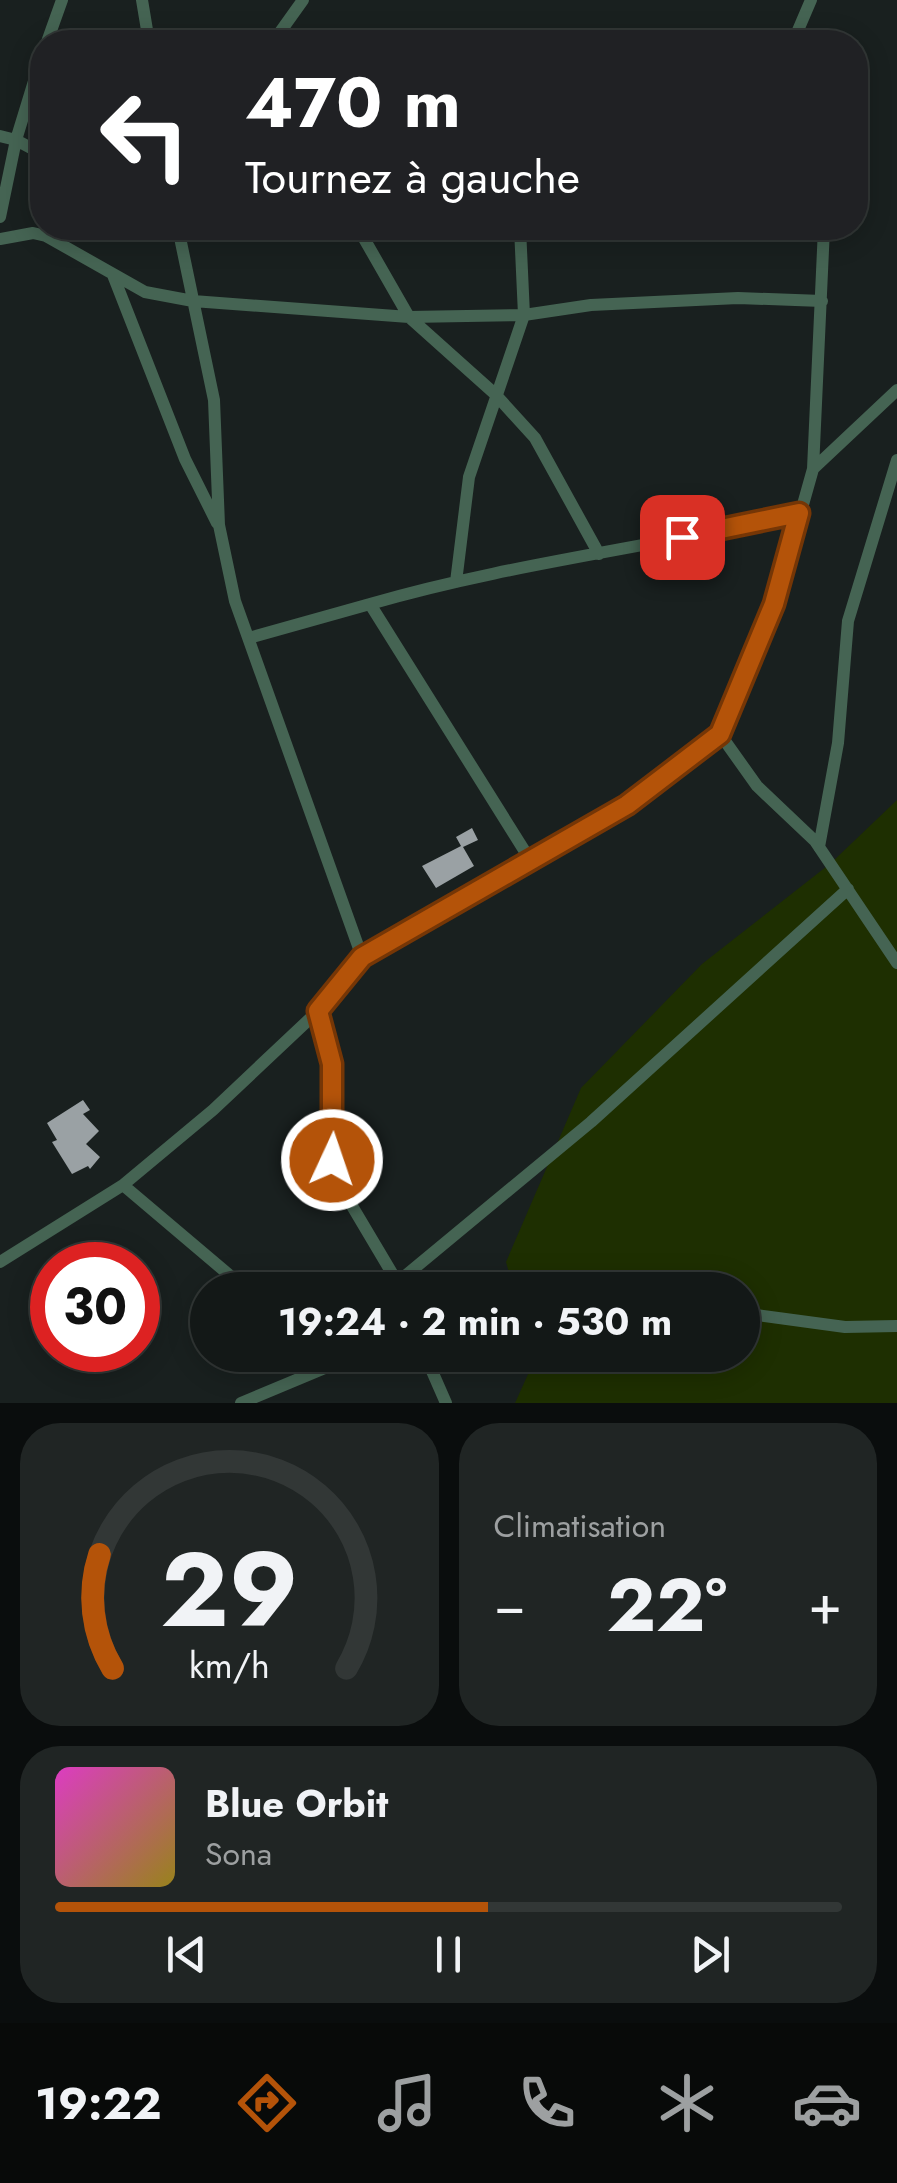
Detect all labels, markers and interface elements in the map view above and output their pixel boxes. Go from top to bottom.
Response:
text: 470 m [245,52,461,153]
icon: left [80,70,210,200]
text: Tournez à gauche [245,145,580,210]
pin [640,495,725,580]
icon: arrive [655,510,710,565]
position arrow [280,1108,384,1212]
speed limit sign: 30 [30,1242,160,1372]
text: 19:24 · 2 min · 530 m [278,1294,672,1349]
text: Climatisation [494,1503,666,1549]
text: 29 [160,1515,298,1665]
text: 22° [607,1551,727,1659]
text: − [494,1565,526,1645]
text: + [808,1565,842,1645]
text: km/h [189,1640,270,1691]
text: Blue Orbit [205,1776,388,1831]
text: Sona [205,1831,272,1877]
icon: previous [159,1927,214,1982]
icon: pause [421,1927,476,1982]
icon: next [683,1927,738,1982]
icon: directions [232,2068,302,2138]
icon: music [372,2068,442,2138]
icon: phone [512,2068,582,2138]
icon: climate [652,2068,722,2138]
icon: car [792,2068,862,2138]
text: 19:22 [35,2071,162,2136]

